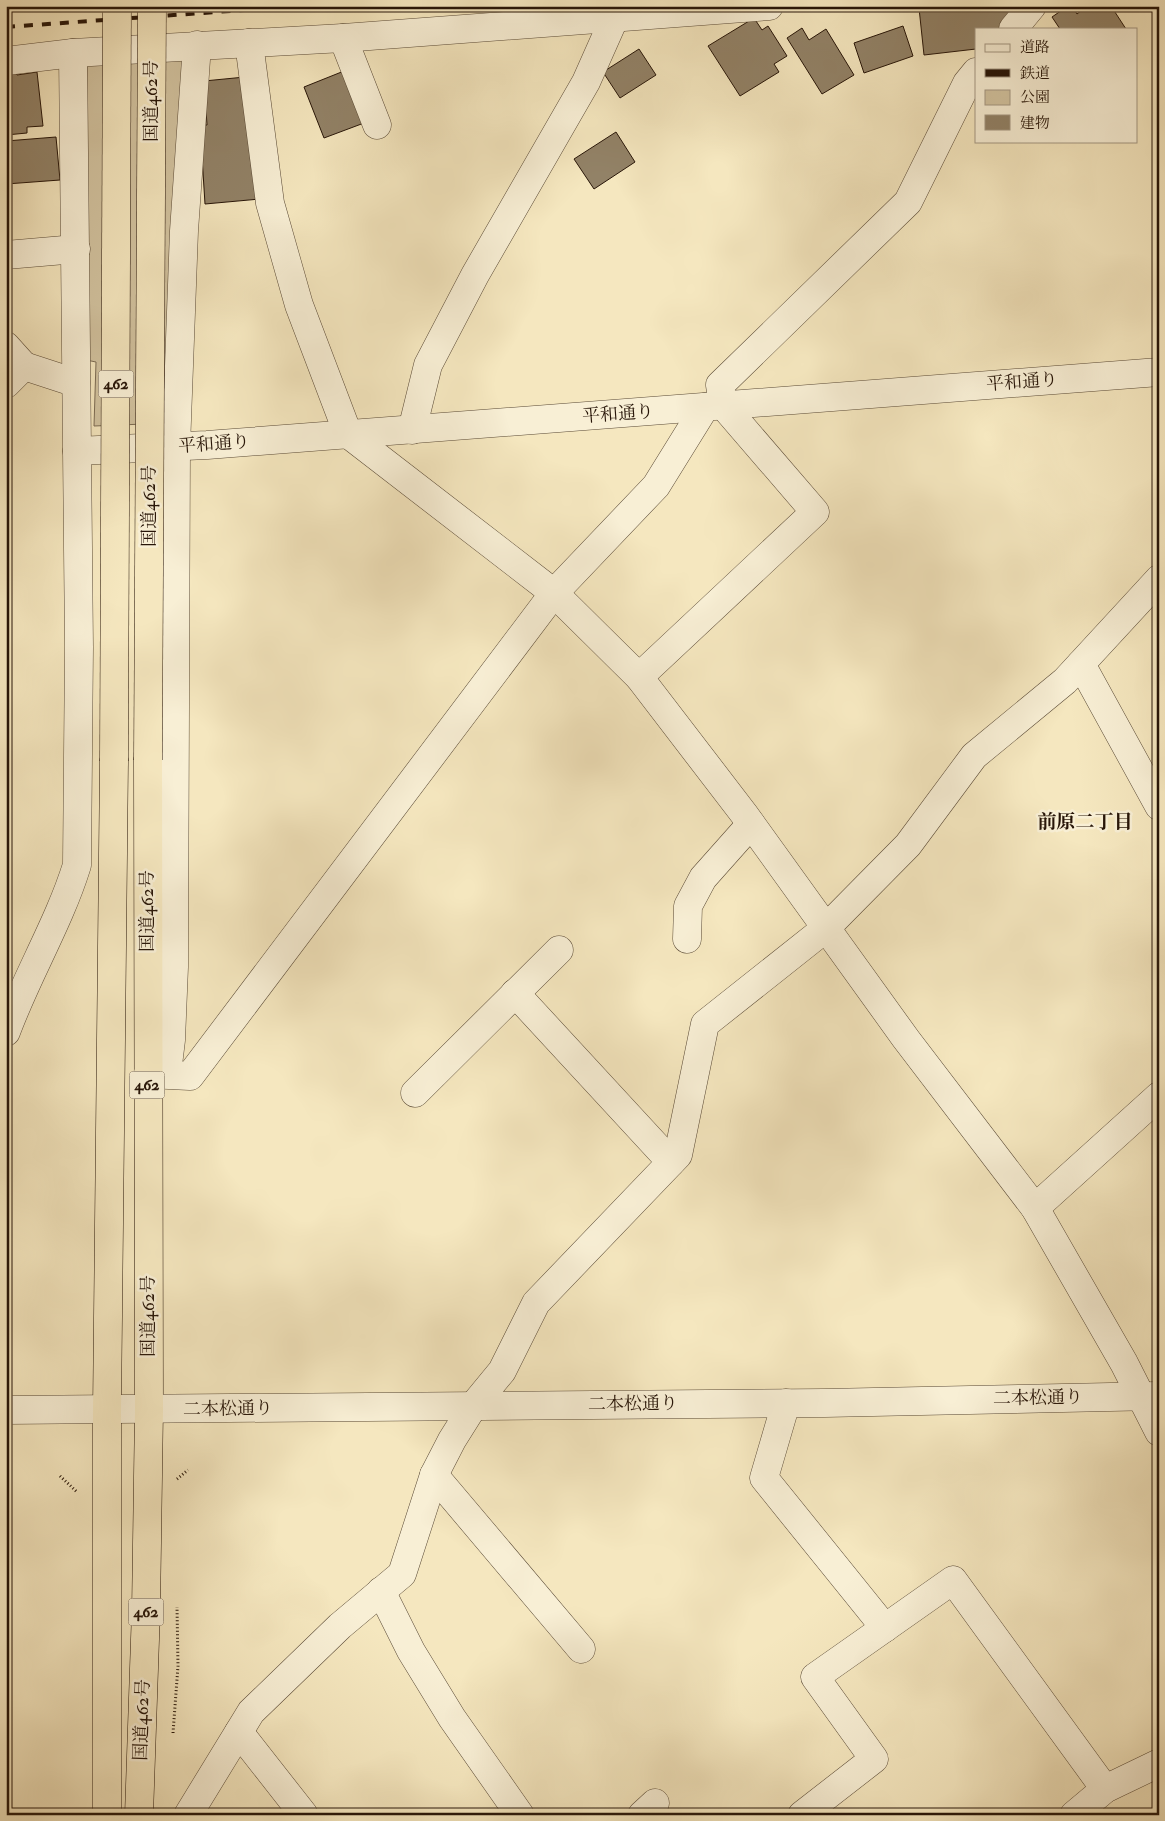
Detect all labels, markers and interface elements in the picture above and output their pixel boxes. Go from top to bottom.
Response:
legend [975,28,1138,142]
text: 道路 [1020,38,1050,57]
street label: 国道462号 [140,60,163,142]
text: 鉄道 [1020,64,1050,83]
text: 公園 [1020,88,1050,107]
text: 建物 [1020,114,1050,133]
street label: 平和通り [985,368,1059,396]
road number: 462 [98,370,134,398]
street label: 平和通り [581,400,655,428]
street label: 平和通り [177,430,251,458]
street label: 国道462号 [138,465,161,547]
district label: 前原二丁目 [1037,810,1133,834]
street label: 国道462号 [136,870,159,952]
road number: 462 [130,1072,164,1098]
street label: 国道462号 [137,1275,160,1357]
street label: 二本松通り [993,1386,1083,1410]
street label: 二本松通り [588,1392,678,1416]
street label: 二本松通り [183,1397,273,1421]
road number: 462 [128,1598,164,1625]
street label: 国道462号 [129,1679,155,1761]

